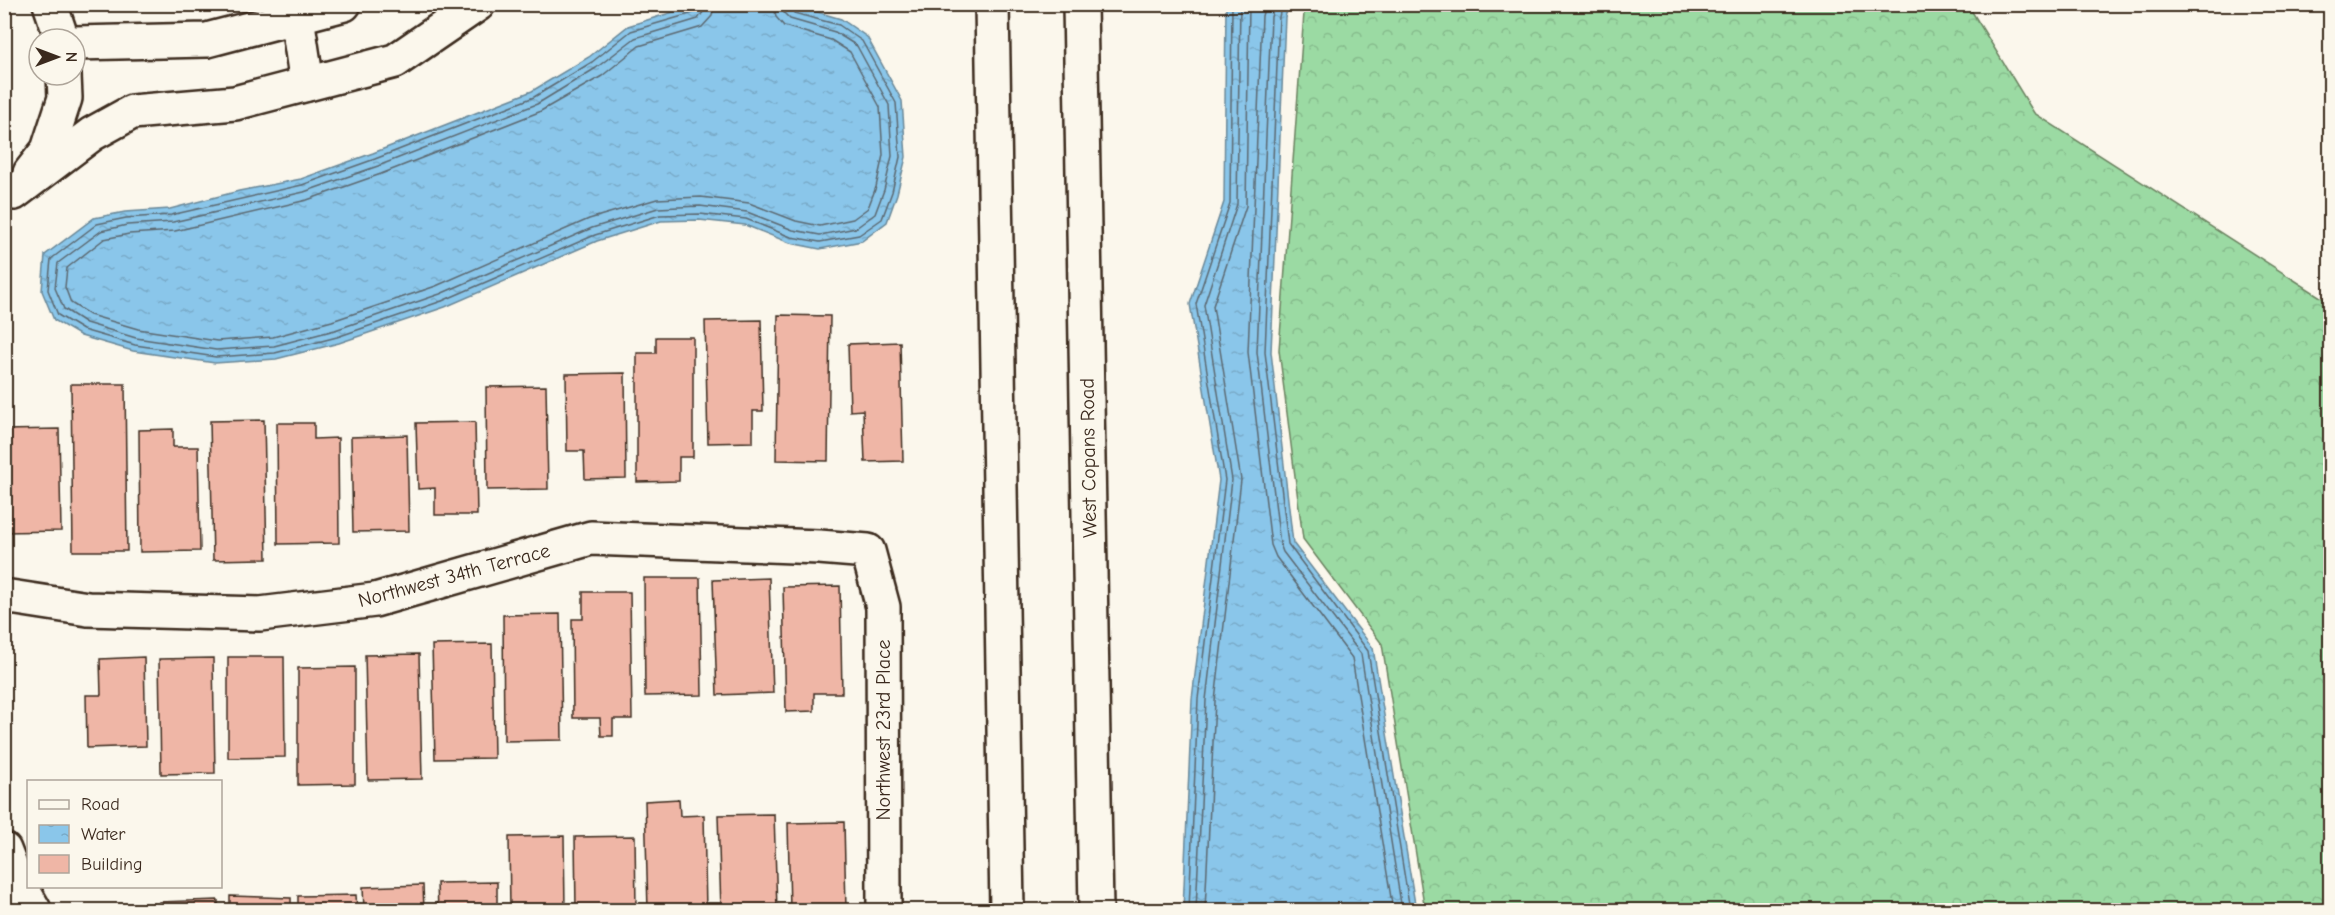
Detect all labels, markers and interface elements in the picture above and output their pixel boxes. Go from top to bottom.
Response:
north arrow [27,27,87,87]
text: N [62,52,80,62]
street label: West Copans Road [1076,378,1101,538]
street label: Northwest 34th Terrace [356,539,553,612]
street label: Northwest 23rd Place [872,639,895,821]
legend [27,780,222,888]
text: Road [81,794,120,815]
text: Water [81,824,126,845]
text: Building [81,854,143,875]

